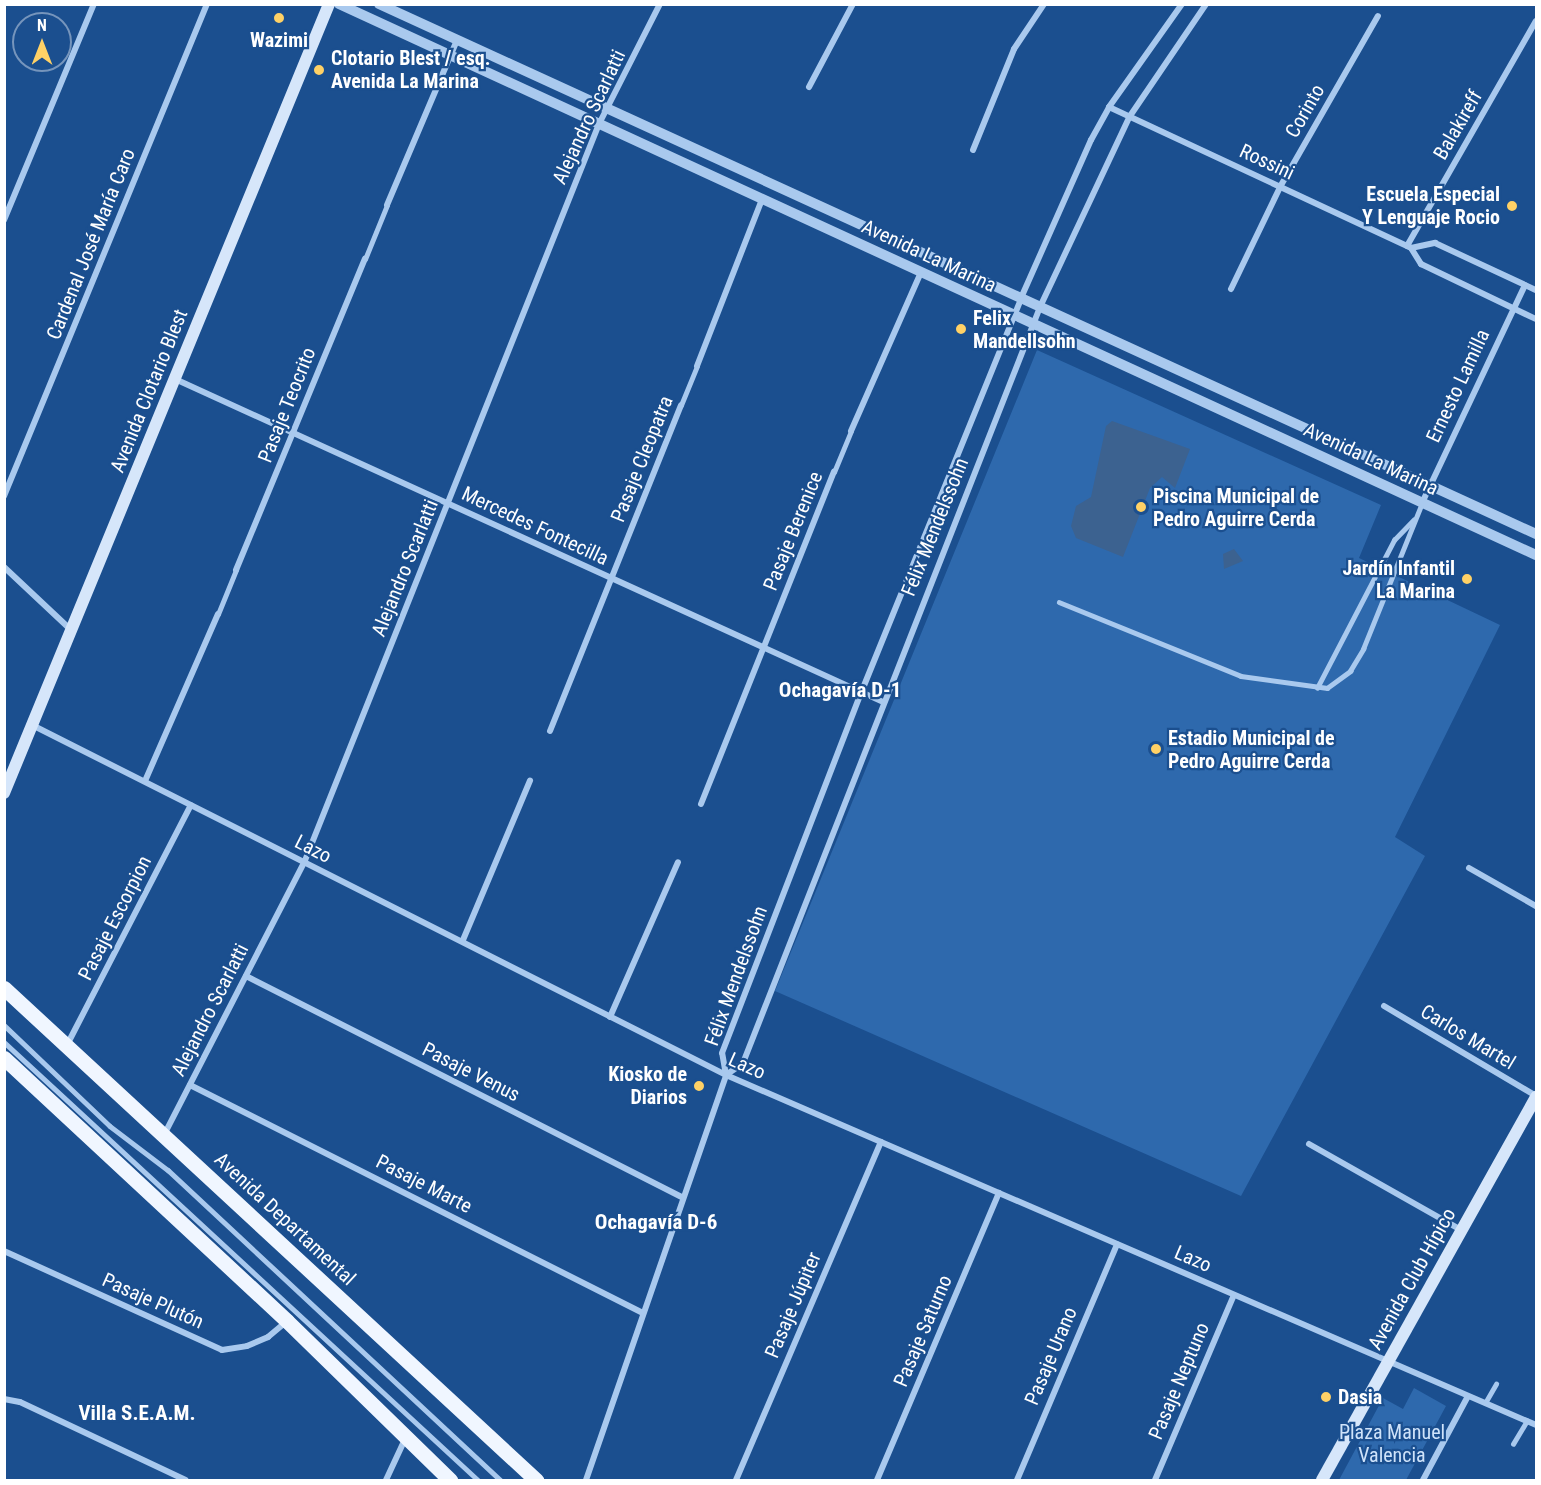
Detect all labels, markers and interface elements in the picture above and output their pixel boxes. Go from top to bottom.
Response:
marker: Wazimi [272,11,286,25]
north arrow [12,12,72,72]
text: N [37,16,47,35]
place label: Wazimi [250,28,308,52]
place label: Clotario Blest / esq. Avenida La Marina [331,46,490,93]
street label: Alejandro Scarlatti [547,46,631,188]
marker: Clotario Blest / esq. Avenida La Marina [312,63,326,77]
street label: Corinto [1280,80,1330,142]
street label: Balakireff [1429,86,1487,164]
street label: Rossini [1236,139,1298,185]
street label: Cardenal José María Caro [42,145,140,343]
place label: Escuela Especial Y Lenguaje Rocio [1362,183,1500,230]
marker: Escuela Especial Y Lenguaje Rocio [1505,199,1519,213]
street label: Avenida La Marina [858,214,1000,298]
street label: Avenida Clotario Blest [105,306,193,476]
place label: Felix Mandellsohn [973,306,1076,353]
marker: Felix Mandellsohn [954,322,968,336]
street label: Ernesto Lamilla [1421,326,1495,446]
street label: Pasaje Teocrito [253,344,321,466]
street label: Pasaje Cleopatra [606,393,678,525]
street label: Avenida La Marina [1300,417,1442,501]
street label: Félix Mendelssohn [896,454,974,600]
street label: Pasaje Berenice [758,468,828,594]
street label: Mercedes Fontecilla [458,482,612,570]
place label: Piscina Municipal de Pedro Aguirre Cerda [1153,484,1319,531]
street label: Alejandro Scarlatti [367,496,443,640]
marker: Piscina Municipal de Pedro Aguirre Cerda [1134,500,1148,514]
place label: Jardín Infantil La Marina [1342,556,1455,603]
marker: Jardín Infantil La Marina [1460,572,1474,586]
district label: Ochagavía D-1 [779,677,901,703]
place label: Estadio Municipal de Pedro Aguirre Cerda [1168,726,1335,773]
marker: Estadio Municipal de Pedro Aguirre Cerda [1149,742,1163,756]
street label: Lazo [291,830,335,868]
street label: Pasaje Escorpion [73,852,157,984]
street label: Félix Mendelssohn [700,903,772,1049]
street label: Alejandro Scarlatti [166,940,254,1080]
street label: Carlos Martel [1416,999,1520,1075]
street label: Pasaje Venus [418,1037,524,1107]
street label: Lazo [725,1047,769,1085]
place label: Kiosko de Diarios [608,1062,687,1109]
marker: Kiosko de Diarios [692,1079,706,1093]
street label: Avenida Departamental [210,1148,360,1290]
street label: Pasaje Marte [372,1150,476,1218]
street label: Avenida Club Hípico [1363,1204,1461,1354]
district label: Ochagavía D-6 [595,1209,717,1235]
street label: Lazo [1171,1241,1215,1277]
street label: Pasaje Júpiter [760,1248,826,1362]
street label: Pasaje Plutón [99,1268,207,1334]
street label: Pasaje Saturno [889,1272,957,1390]
street label: Pasaje Urano [1020,1303,1082,1409]
street label: Pasaje Neptuno [1144,1319,1214,1443]
place label: Dasia [1338,1385,1382,1409]
marker: Dasia [1319,1390,1333,1404]
district label: Villa S.E.A.M. [78,1400,196,1426]
park label: Plaza Manuel Valencia [1339,1421,1445,1468]

